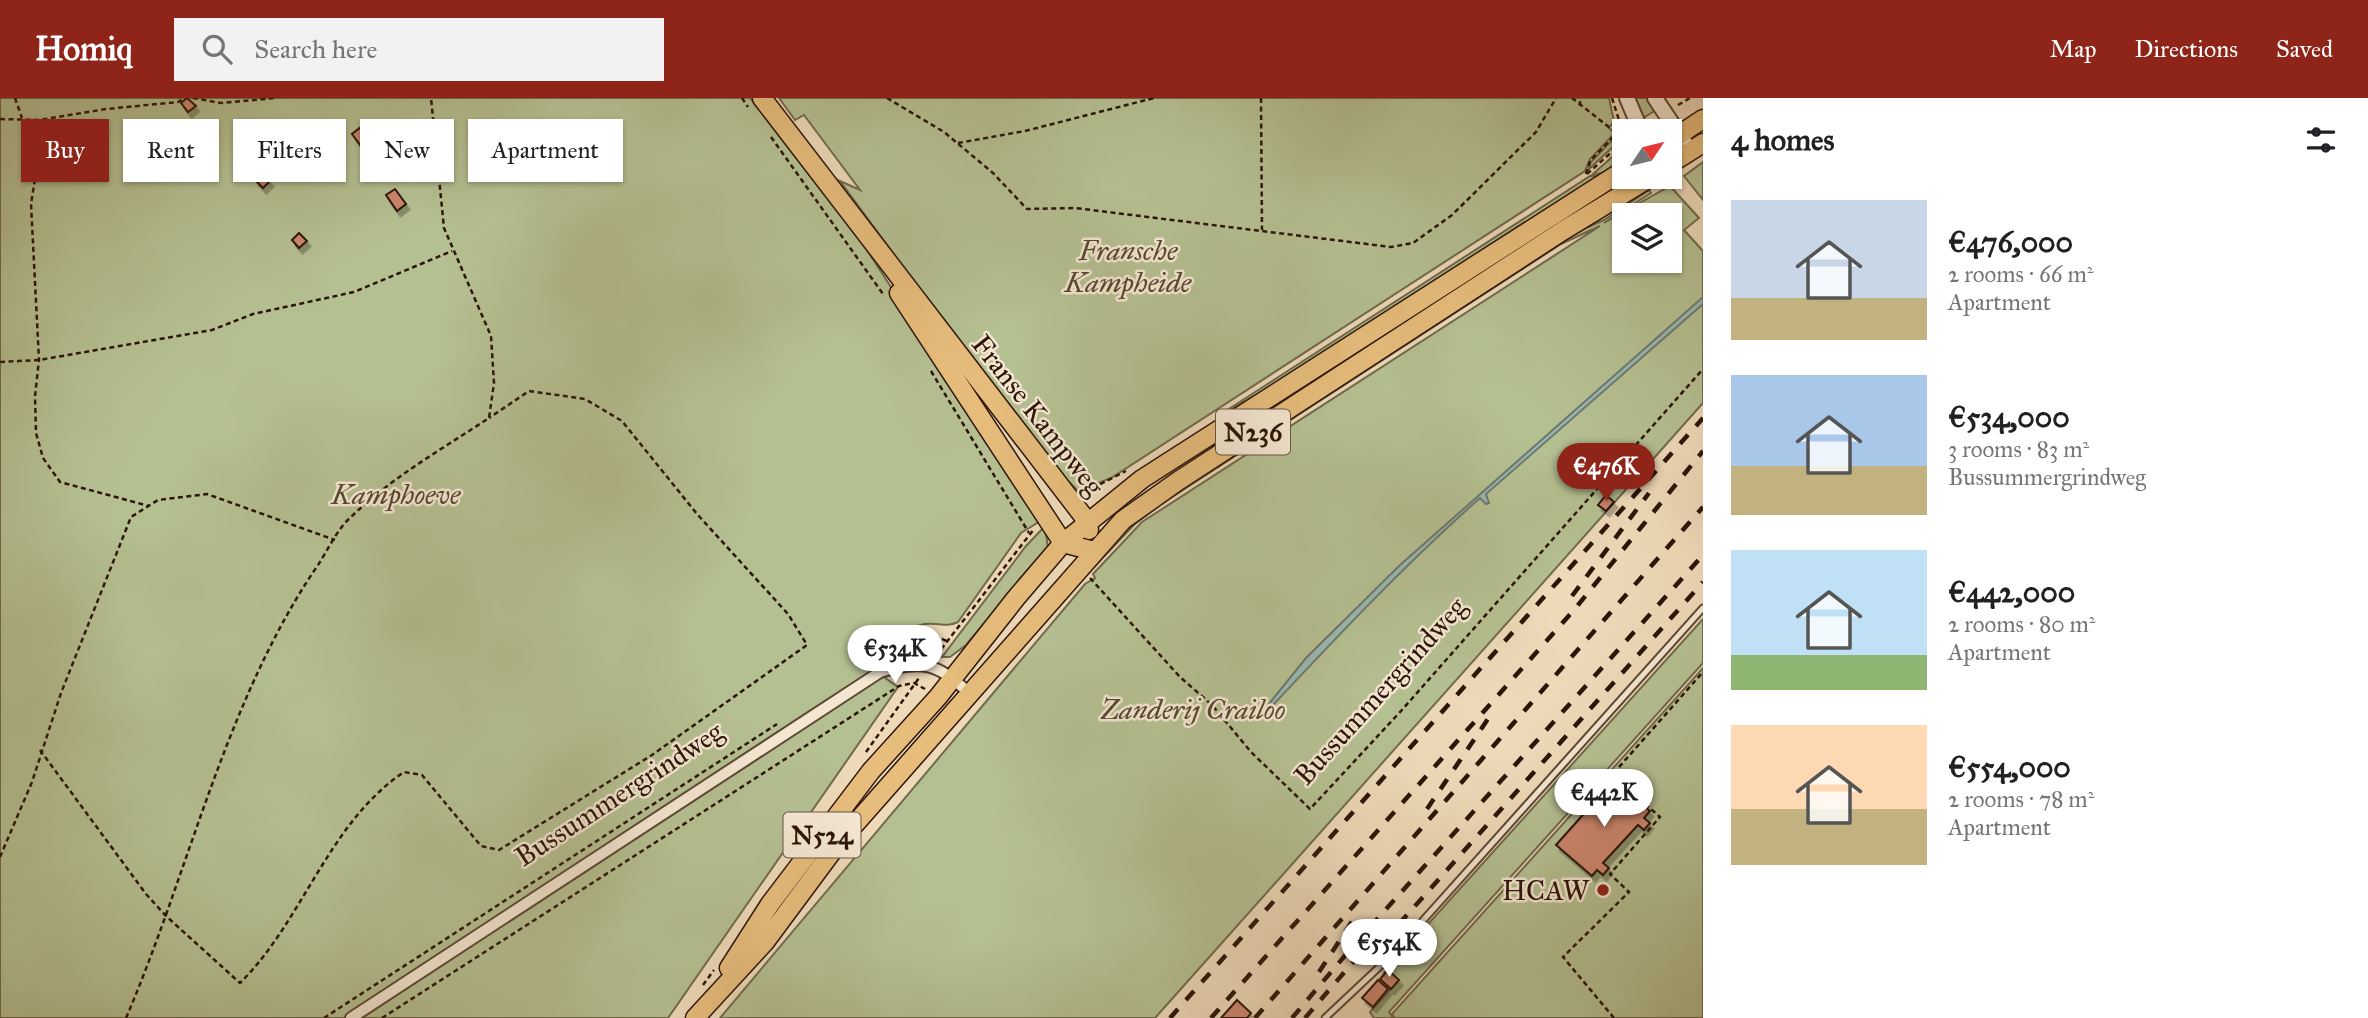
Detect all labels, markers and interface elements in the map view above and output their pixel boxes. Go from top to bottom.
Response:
search box [174,18,664,81]
text: Homiq [35,29,132,69]
icon: search [198,30,236,68]
text: Search here [254,33,377,65]
text: Map [2050,34,2097,64]
text: Directions [2135,34,2238,64]
text: Saved [2276,34,2333,64]
chip: Buy [21,119,109,182]
chip: Rent [123,119,219,182]
chip: Filters [233,119,346,182]
chip: New [360,119,454,182]
chip: Apartment [468,119,623,182]
north arrow [1612,119,1682,189]
map controls [1612,119,1682,273]
icon: filters [2302,121,2340,159]
text: 4 homes [1731,122,1835,158]
button: layers [1612,203,1682,273]
text: €476,000 [1948,224,2073,260]
icon: home [1787,228,1871,312]
park label: Fransche Kampheide [1063,233,1192,300]
text: 2 rooms · 66 m² [1948,260,2093,288]
text: Apartment [1948,288,2051,316]
street label: Franse Kampweg [964,327,1112,503]
text: €534,000 [1948,399,2070,435]
icon: home [1787,403,1871,487]
road number: N236 [1216,410,1290,454]
text: 3 rooms · 83 m² [1948,435,2089,463]
pin: €476K [1557,444,1655,503]
text: €476K [1573,452,1639,480]
text: Bussummergrindweg [1948,463,2146,491]
park label: Kamphoeve [330,477,461,512]
text: €442,000 [1948,574,2075,610]
icon: home [1787,578,1871,662]
street label: Bussummergrindweg [1286,589,1474,792]
text: 2 rooms · 80 m² [1948,610,2095,638]
pin: €534K [846,626,944,685]
text: €534K [864,634,926,662]
text: Apartment [1948,638,2051,666]
park label: Zanderij Crailoo [1100,692,1286,727]
street label: Bussummergrindweg [508,713,730,874]
text: €554,000 [1948,749,2071,785]
icon: home [1787,753,1871,837]
pin: €442K [1555,770,1653,829]
text: €442K [1570,778,1638,806]
text: 2 rooms · 78 m² [1948,785,2094,813]
road number: N524 [784,813,860,858]
text: Apartment [1948,813,2051,841]
place label: HCAW [1502,873,1590,908]
marker: HCAW [1595,882,1611,898]
pin: €554K [1340,920,1438,979]
text: €554K [1357,928,1421,956]

